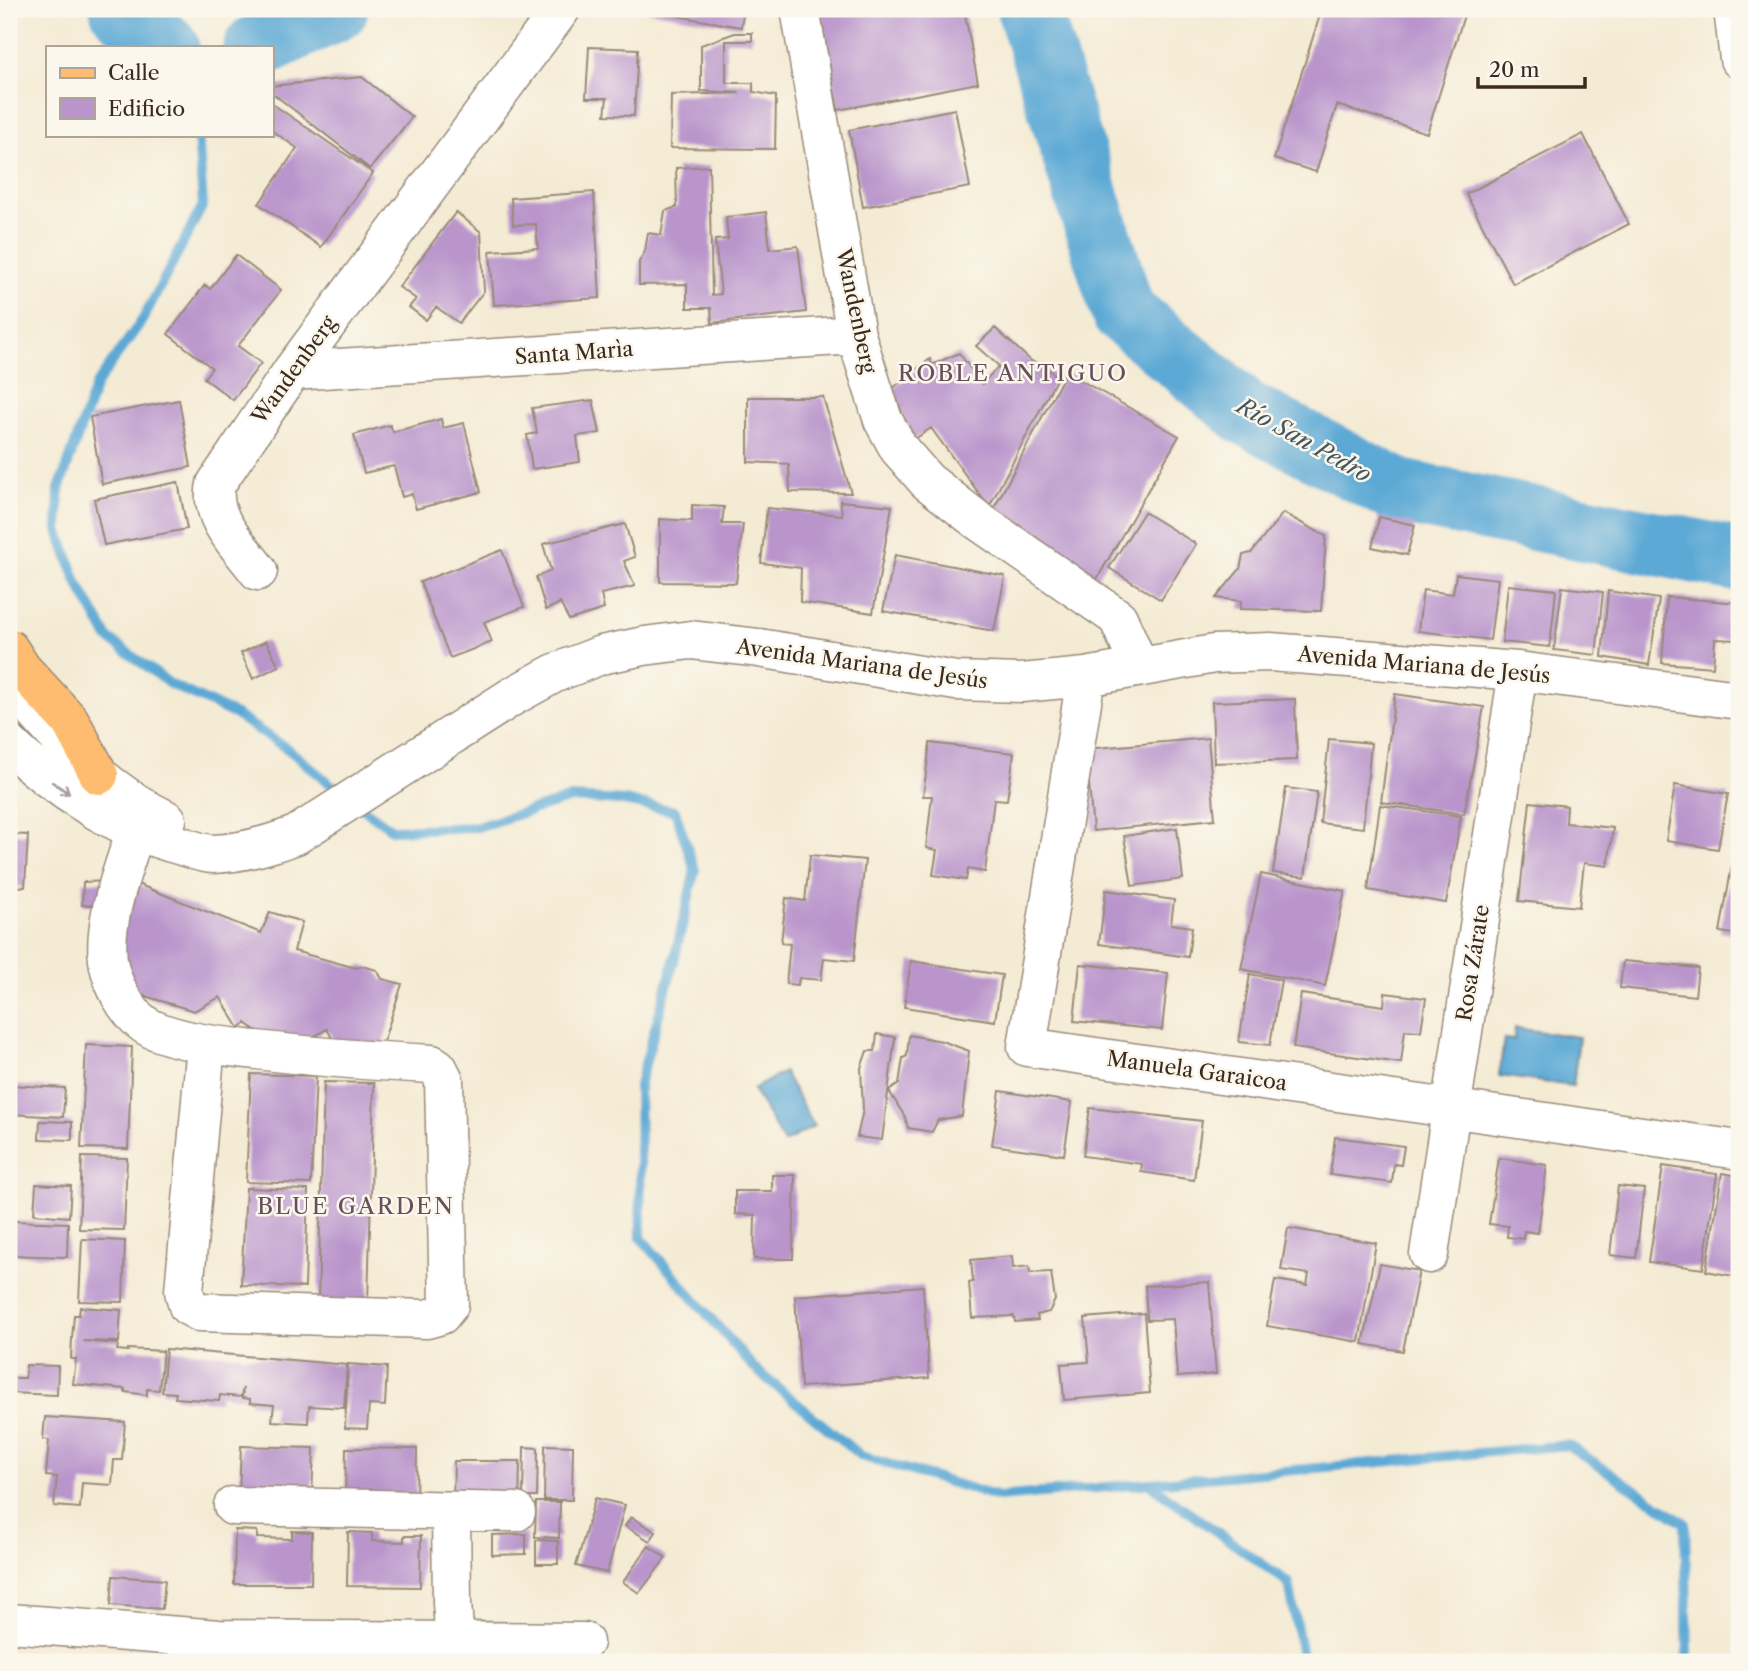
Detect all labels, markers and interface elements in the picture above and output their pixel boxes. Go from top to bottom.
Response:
legend [46,46,273,136]
scale bar [1478,46,1585,90]
text: 20 m [1489,57,1540,82]
text: Calle [108,60,160,85]
text: Edificio [108,96,185,121]
street label: Wandenberg [831,245,882,377]
street label: Wandenberg [245,310,342,429]
street label: Santa Marìa [514,336,635,369]
district label: ROBLE ANTIGUO [898,359,1128,387]
water label: Río San Pedro [1230,391,1376,489]
street label: Avenida Mariana de Jesús [734,633,989,694]
street label: Avenida Mariana de Jesús [1296,641,1551,688]
one-way arrow [51,781,70,795]
street label: Rosa Zárate [1451,903,1494,1023]
street label: Manuela Garaicoa [1105,1045,1290,1096]
district label: BLUE GARDEN [257,1192,455,1220]

